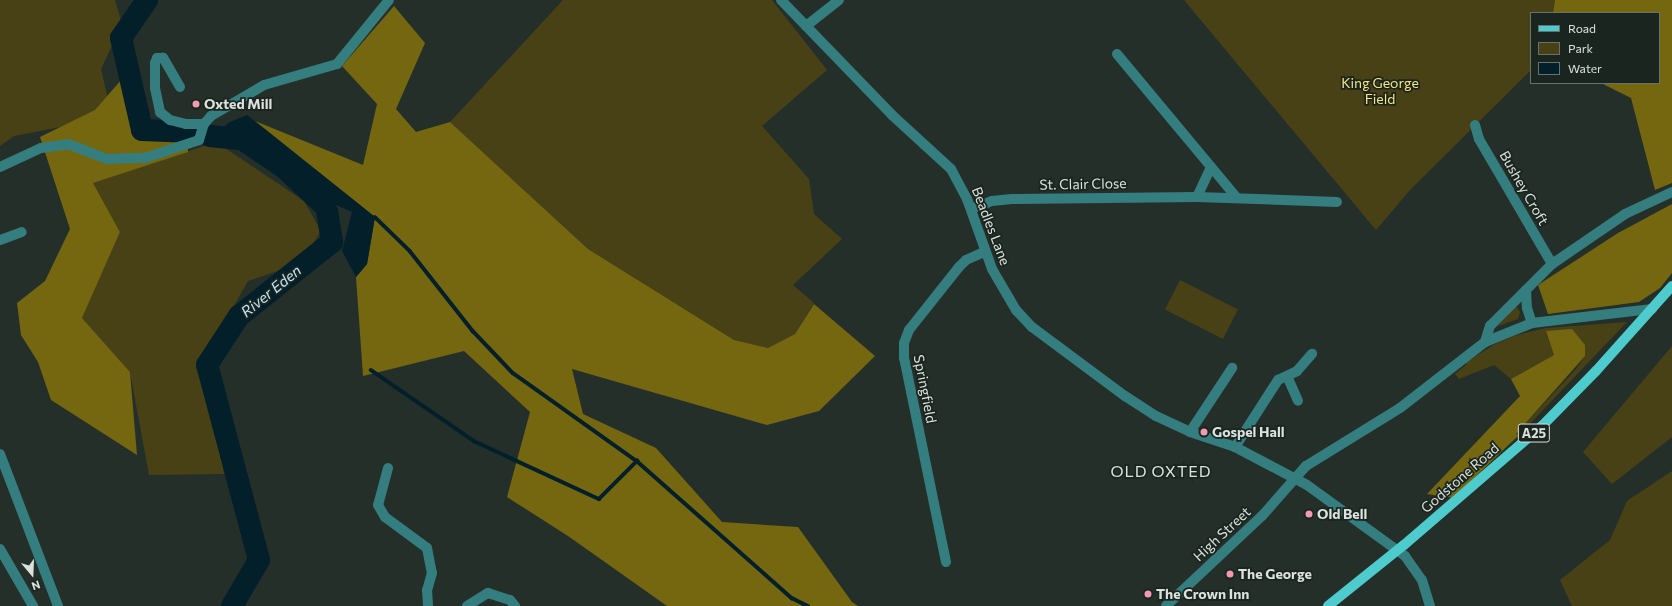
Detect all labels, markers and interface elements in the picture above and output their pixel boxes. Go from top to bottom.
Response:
legend [1530,12,1660,84]
text: Road [1568,21,1596,35]
text: Park [1568,41,1593,55]
text: Water [1568,61,1602,75]
park label: King George Field [1341,75,1419,108]
place label: Oxted Mill [204,96,272,112]
marker: Oxted Mill [191,99,201,109]
street label: Bushey Croft [1496,148,1552,228]
street label: St. Clair Close [1039,175,1127,193]
street label: Beadles Lane [968,184,1014,268]
water label: River Eden [237,261,305,321]
street label: Springfield [910,353,940,425]
road number: A25 [1517,422,1551,444]
place label: Gospel Hall [1212,424,1285,440]
marker: Gospel Hall [1199,427,1209,437]
street label: Godstone Road [1418,440,1502,516]
district label: OLD OXTED [1111,461,1211,481]
street label: High Street [1190,503,1254,565]
place label: Old Bell [1317,506,1367,522]
marker: Old Bell [1304,509,1314,519]
north arrow [12,554,52,594]
place label: The George [1238,566,1312,582]
marker: The George [1225,569,1235,579]
text: N [30,578,42,593]
place label: The Crown Inn [1156,586,1249,602]
marker: The Crown Inn [1143,589,1153,599]

